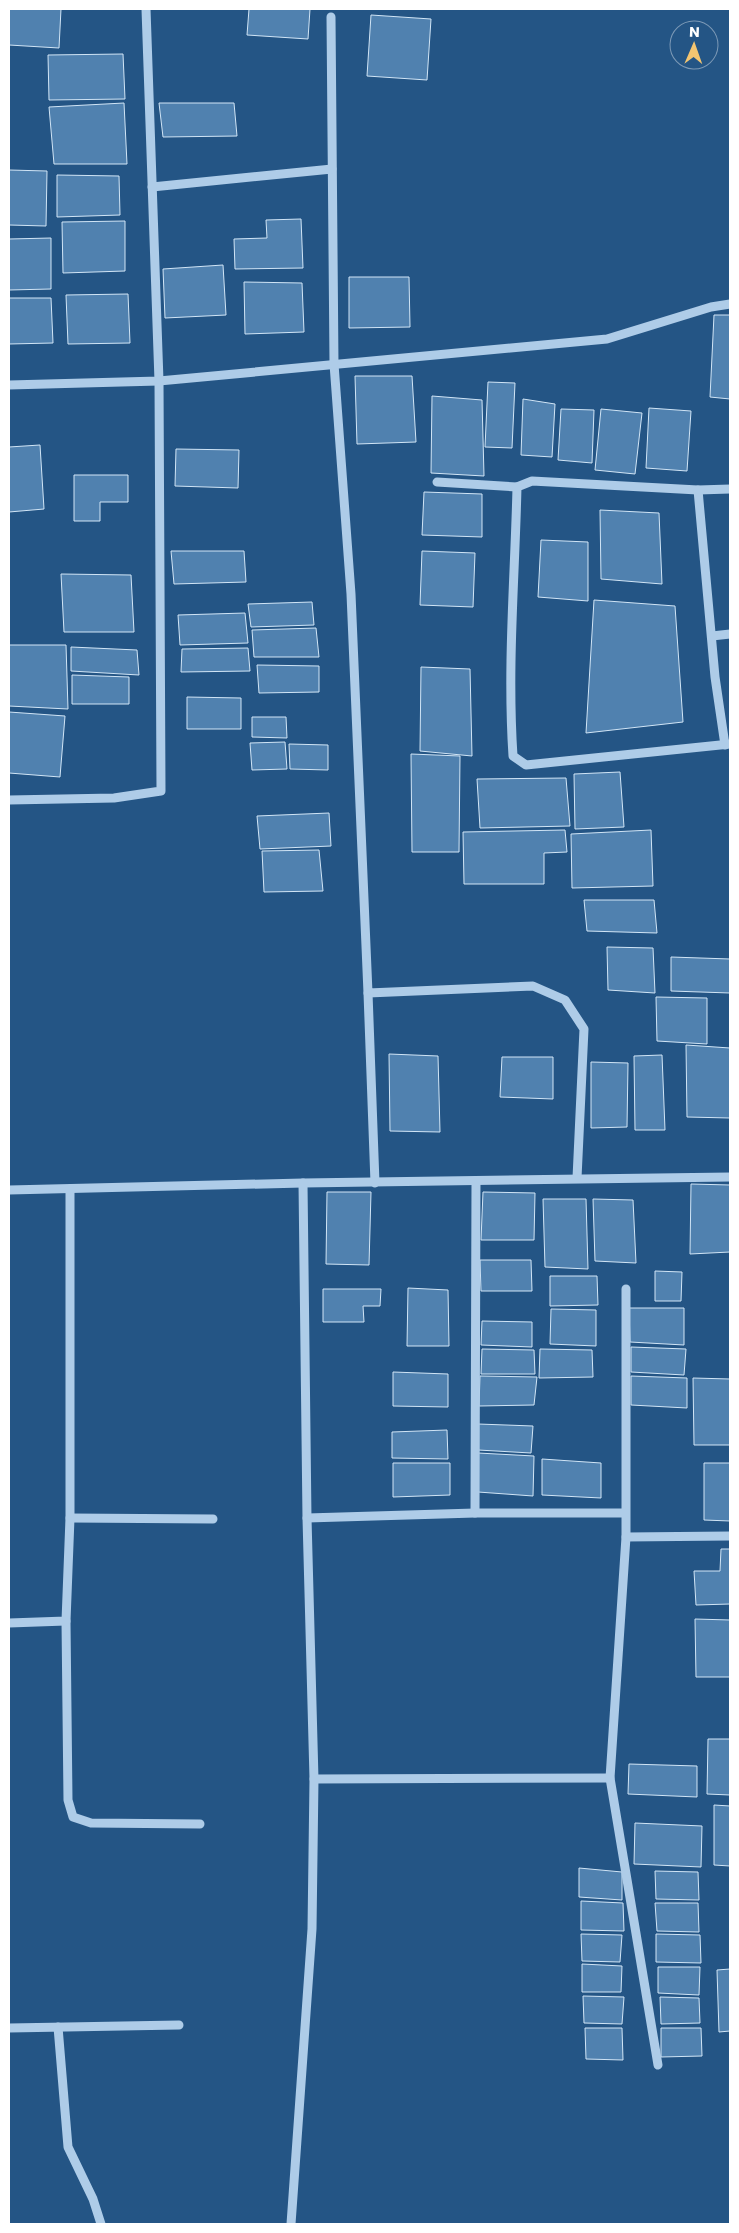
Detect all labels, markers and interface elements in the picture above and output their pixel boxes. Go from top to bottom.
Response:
north arrow [669,20,719,70]
text: N [689,22,700,42]

